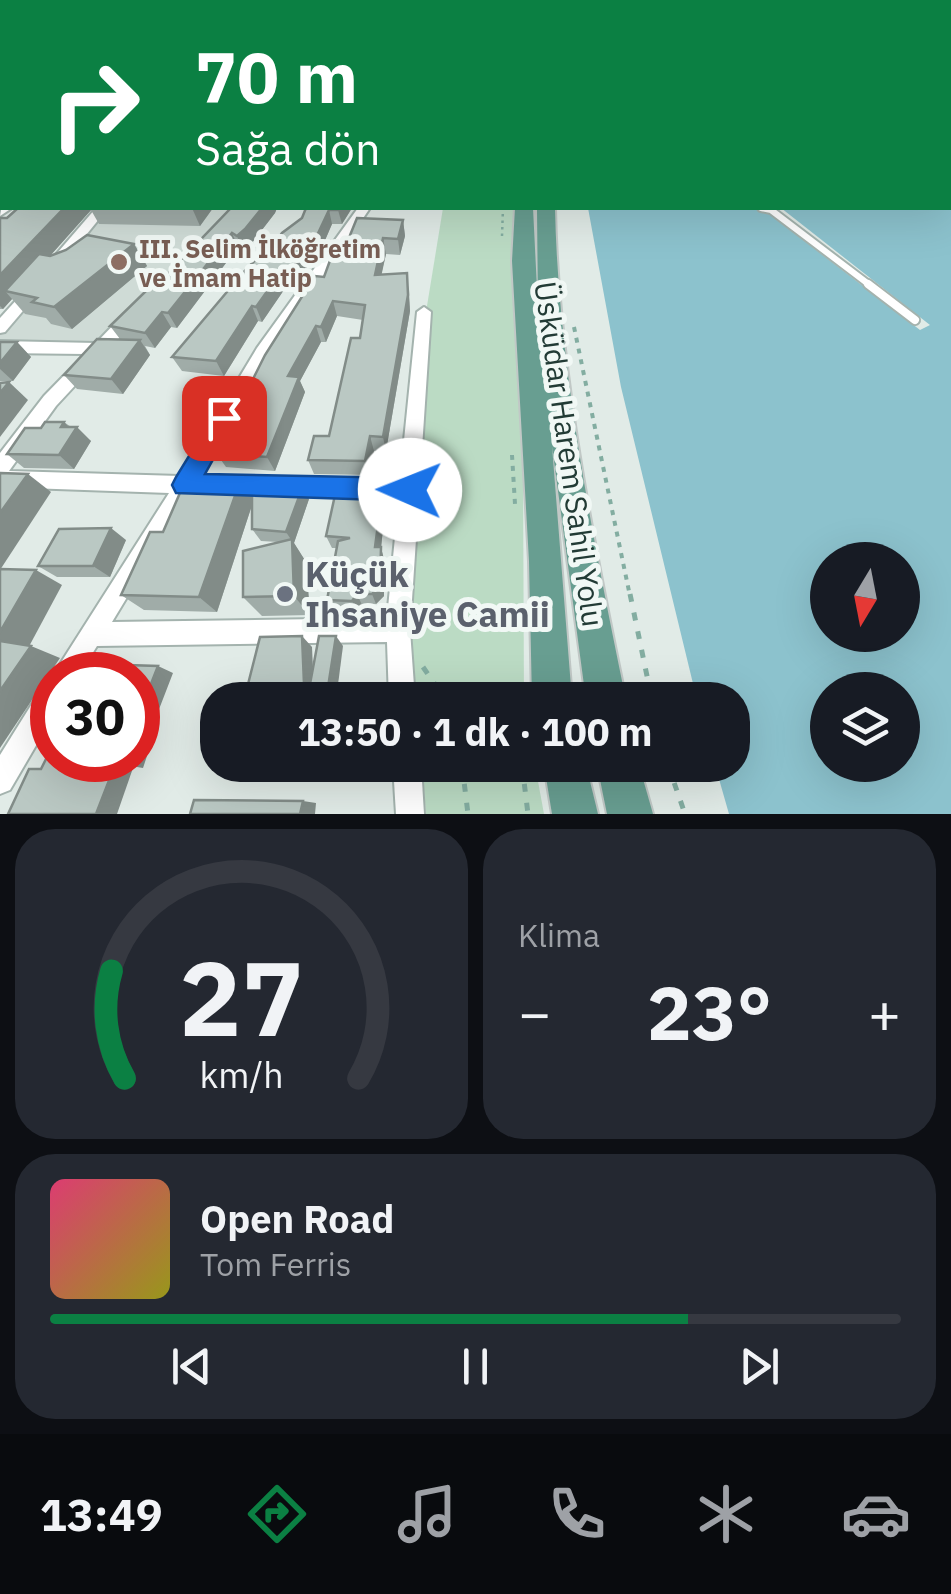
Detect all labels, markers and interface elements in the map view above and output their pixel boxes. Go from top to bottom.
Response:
text: 70 m [195,31,358,122]
icon: right [30,40,160,170]
text: Sağa dön [195,119,380,177]
place label: III. Selim İlköğretim ve İmam Hatip [139,232,381,294]
marker: III. Selim İlköğretim ve İmam Hatip [108,251,130,273]
street label: Üsküdar Harem Sahil Yolu [526,279,614,629]
pin [182,376,267,461]
icon: arrive [197,391,252,446]
position arrow [358,438,462,542]
north arrow [810,542,920,652]
map controls [810,542,920,782]
place label: Küçük Ihsaniye Camii [305,551,550,637]
marker: Küçük Ihsaniye Camii [274,583,296,605]
speed limit sign: 30 [30,652,160,782]
button: layers [810,672,920,782]
text: 13:50 · 1 dk · 100 m [298,707,652,756]
text: Klima [518,914,600,956]
text: 27 [179,929,304,1065]
text: 23° [647,963,772,1061]
text: − [518,977,551,1048]
text: + [868,977,901,1048]
text: km/h [199,1051,284,1098]
text: Open Road [200,1194,394,1243]
text: Tom Ferris [200,1243,351,1285]
icon: previous [164,1339,219,1394]
icon: pause [448,1339,503,1394]
icon: next [732,1339,787,1394]
icon: directions [242,1479,312,1549]
icon: music [392,1479,462,1549]
icon: phone [542,1479,612,1549]
icon: climate [691,1479,761,1549]
icon: car [841,1479,911,1549]
text: 13:49 [40,1485,163,1543]

